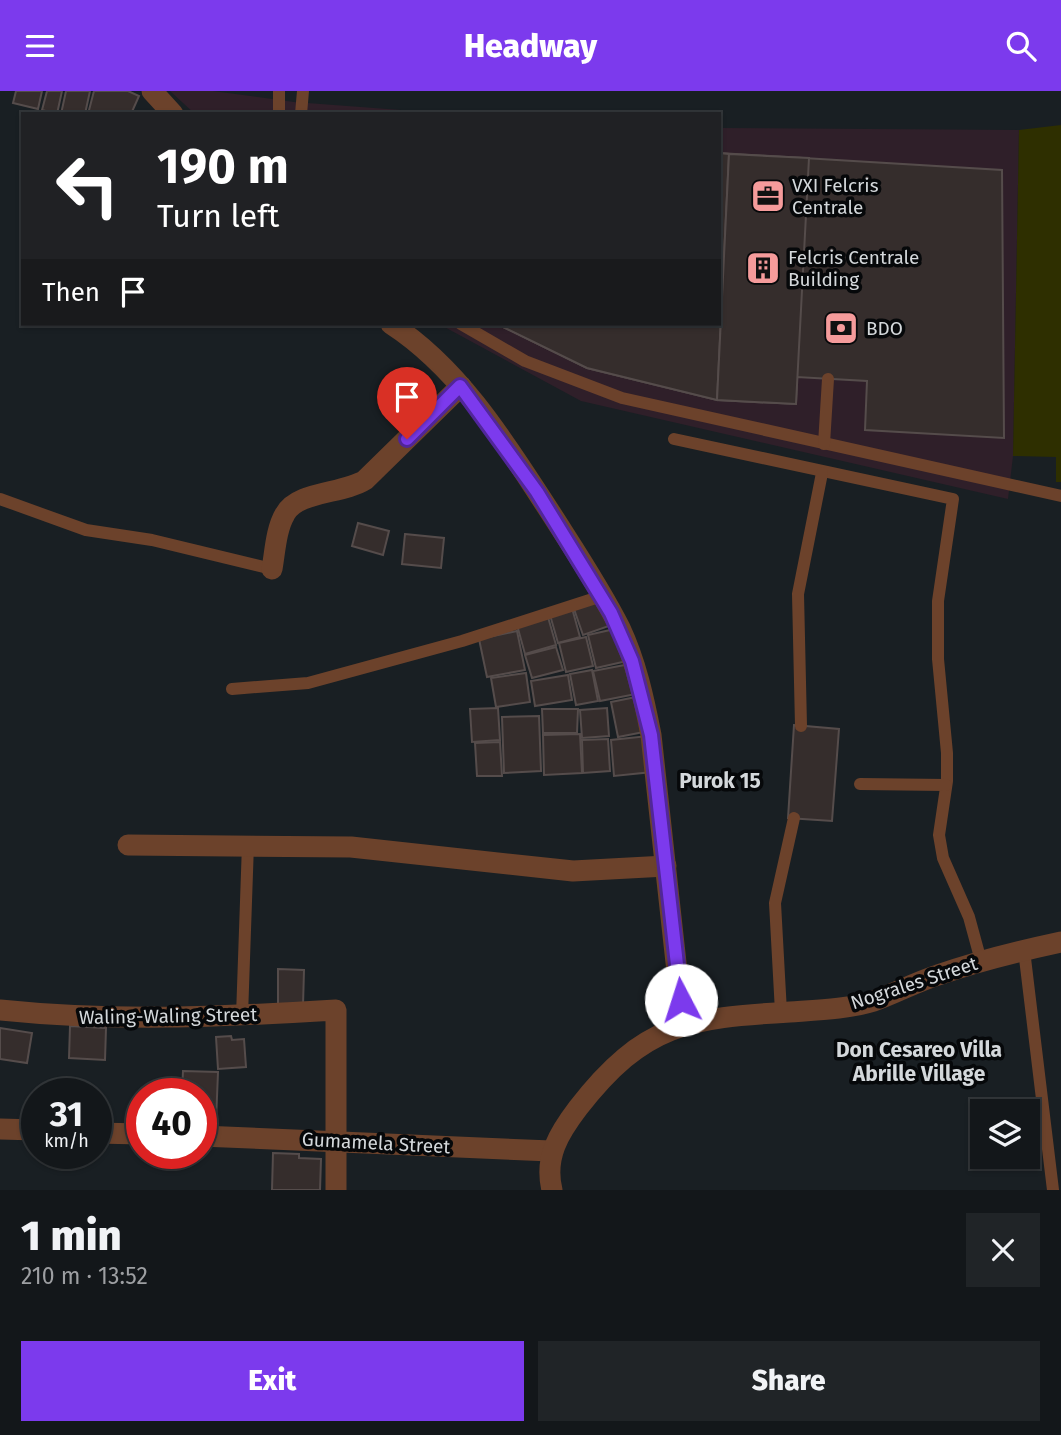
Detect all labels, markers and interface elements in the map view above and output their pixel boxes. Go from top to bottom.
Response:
icon: menu [21,27,59,65]
text: Headway [464,27,597,65]
icon: search [1002,27,1040,65]
text: 190 m [157,137,289,196]
icon: left [42,140,133,231]
place label: VXI Felcris Centrale [792,174,879,219]
office icon: VXI Felcris Centrale [749,177,787,215]
text: Turn left [157,197,279,235]
place label: Felcris Centrale Building [788,246,919,291]
building icon: Felcris Centrale Building [744,249,782,287]
icon: arrive [114,273,152,311]
text: Then [42,277,100,308]
bank icon: BDO [822,309,860,347]
place label: BDO [866,317,903,340]
pin [377,367,437,439]
icon: arrive [388,378,426,416]
district label: Purok 15 [679,768,761,794]
street label: Nograles Street [848,952,980,1014]
position arrow [644,963,718,1037]
street label: Waling-Waling Street [79,1003,258,1029]
district label: Don Cesareo Villa Abrille Village [836,1037,1002,1087]
speed limit sign: 40 [126,1078,217,1169]
text: 31 [50,1093,83,1135]
map controls [970,1099,1040,1169]
button: layers [970,1099,1040,1169]
street label: Gumamela Street [301,1128,451,1158]
text: km/h [44,1130,89,1152]
text: 1 min [21,1211,122,1261]
button: close [966,1213,1040,1287]
text: 210 m · 13:52 [21,1262,148,1290]
button: Exit [21,1341,524,1421]
button: Share [538,1341,1040,1421]

